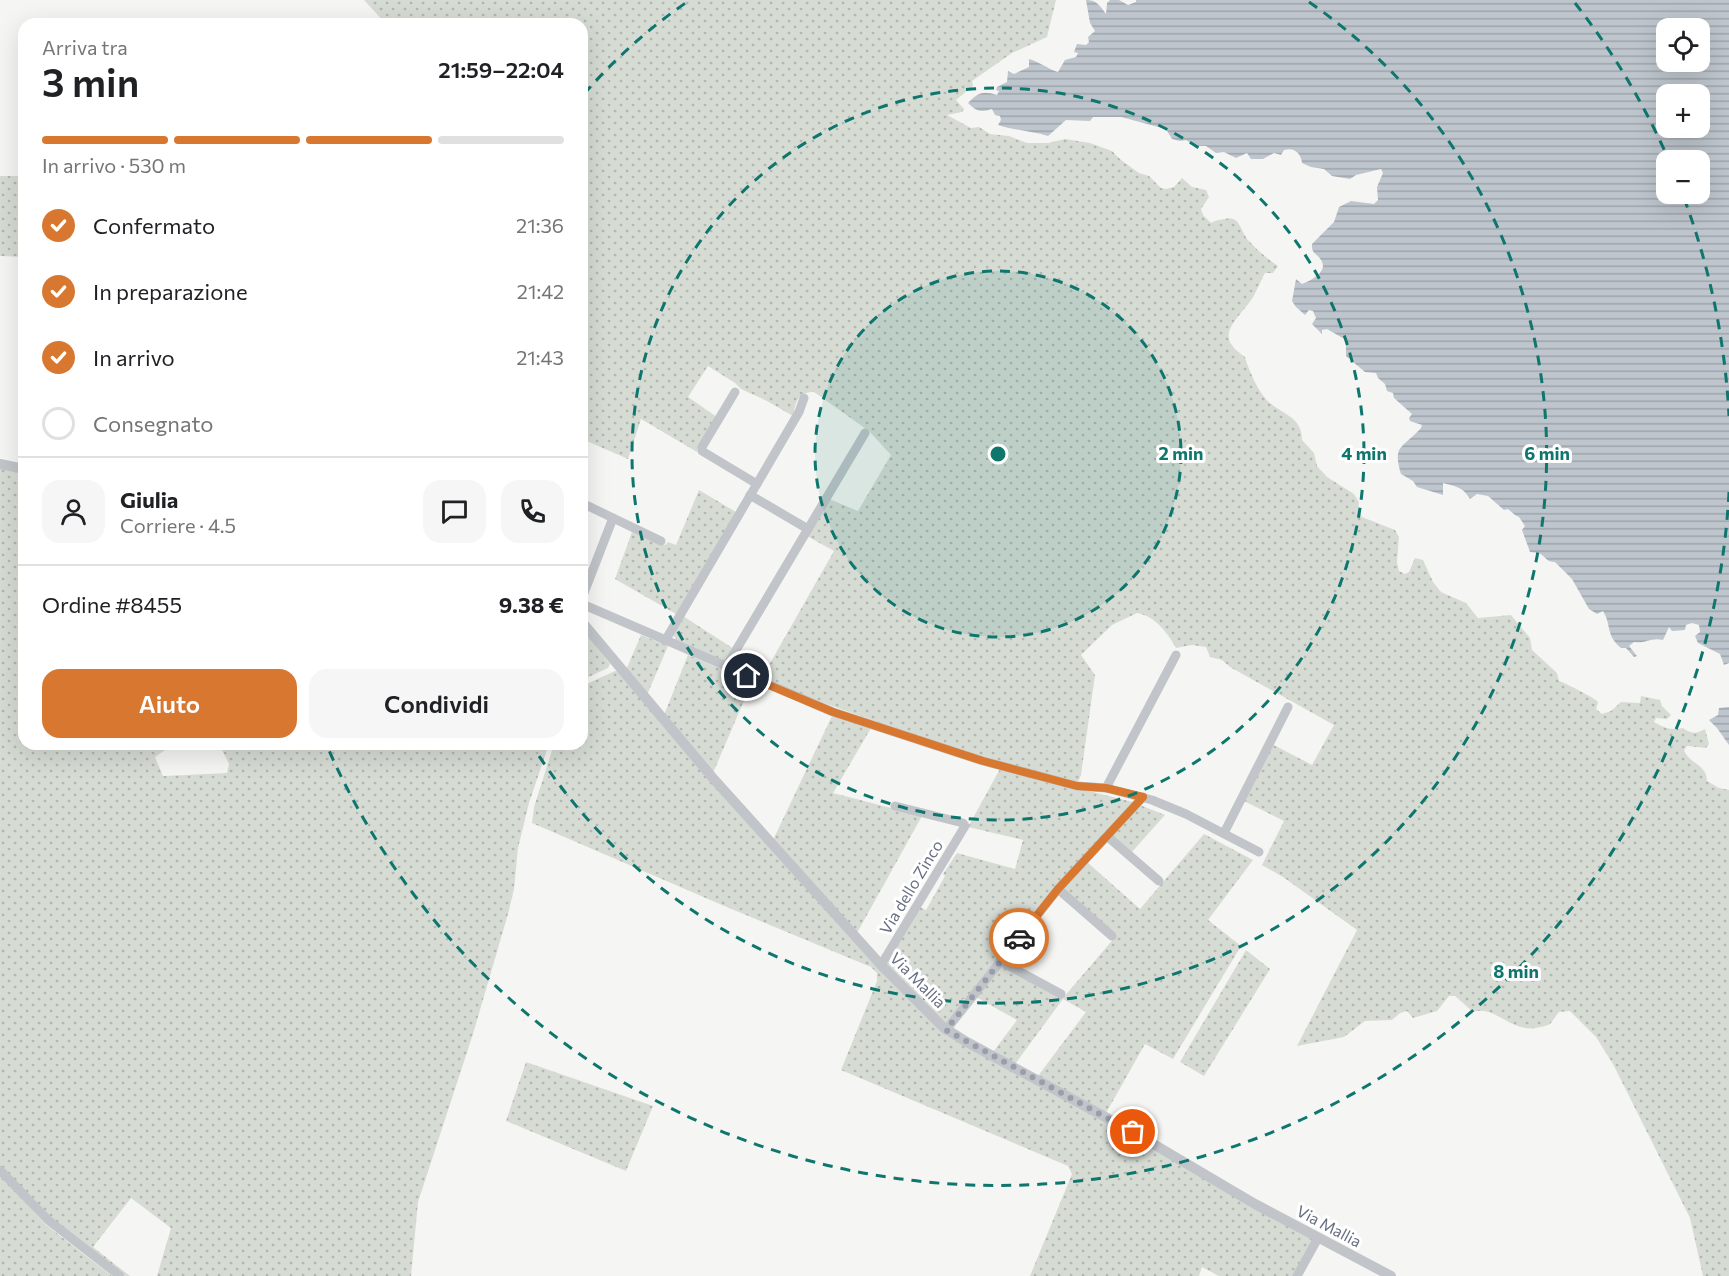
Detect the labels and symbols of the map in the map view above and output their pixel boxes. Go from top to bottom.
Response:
text: 2 min [1159,442,1203,464]
text: 4 min [1341,442,1387,464]
text: 6 min [1524,442,1570,464]
centre of rings [988,444,1008,464]
pin [721,650,772,701]
street label: Via dello Zinco [875,836,946,937]
courier [989,908,1049,968]
street label: Via Mallia [887,948,950,1011]
text: 8 min [1493,960,1539,982]
pin [1107,1106,1158,1157]
street label: Via Mallia [1294,1201,1365,1251]

